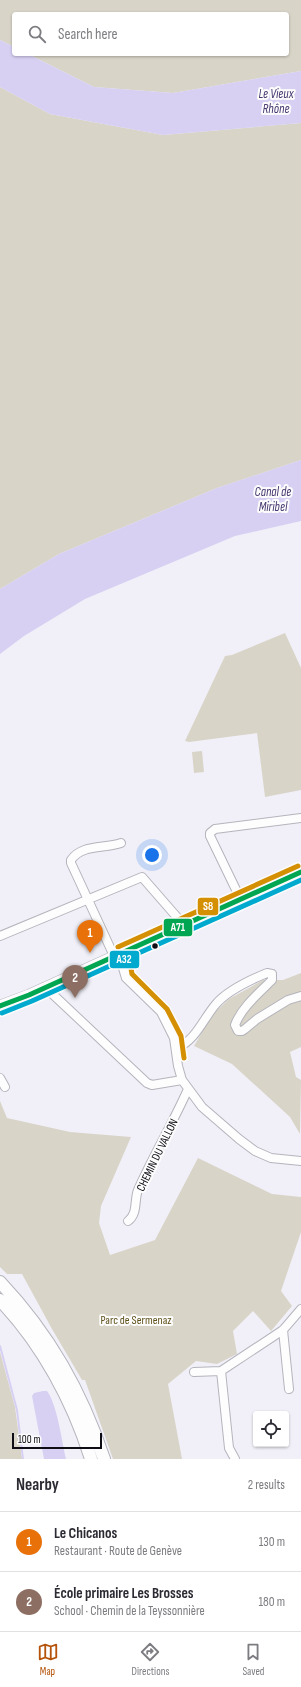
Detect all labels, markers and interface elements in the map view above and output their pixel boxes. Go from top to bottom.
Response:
search box [12,12,289,56]
icon: search [26,23,48,45]
text: Search here [58,25,118,44]
water label: Le Vieux Rhône [259,86,295,117]
water label: Canal de Miribel [255,484,291,515]
your location [142,845,162,865]
line badge: S8 [197,897,219,916]
text: S8 [203,900,213,913]
line badge: A71 [163,918,193,937]
pin: 1 [77,920,103,953]
text: A71 [170,921,186,934]
unlabelled marker [150,941,160,951]
line badge: A32 [109,950,140,969]
text: A32 [115,953,132,966]
pin: 2 [62,965,88,998]
street label: CHEMIN DU VALLON [133,1116,182,1194]
park label: Parc de Sermenaz [100,1313,172,1328]
map controls [253,1411,289,1447]
button: locate [253,1411,289,1447]
scale bar [12,1431,102,1450]
text: 100 m [18,1433,40,1446]
text: Nearby [16,1475,59,1495]
text: 2 results [248,1477,285,1493]
text: Le Chicanos [54,1524,117,1543]
text: 1 [26,1534,32,1550]
text: 130 m [259,1534,285,1550]
text: Restaurant · Route de Genève [54,1543,182,1559]
text: École primaire Les Brosses [54,1584,194,1603]
text: 2 [26,1594,32,1610]
text: 180 m [259,1594,285,1610]
text: School · Chemin de la Teyssonnière [54,1603,205,1619]
tab: Map [37,1641,59,1678]
tab: Directions [132,1641,169,1678]
tab: Saved [242,1641,264,1678]

